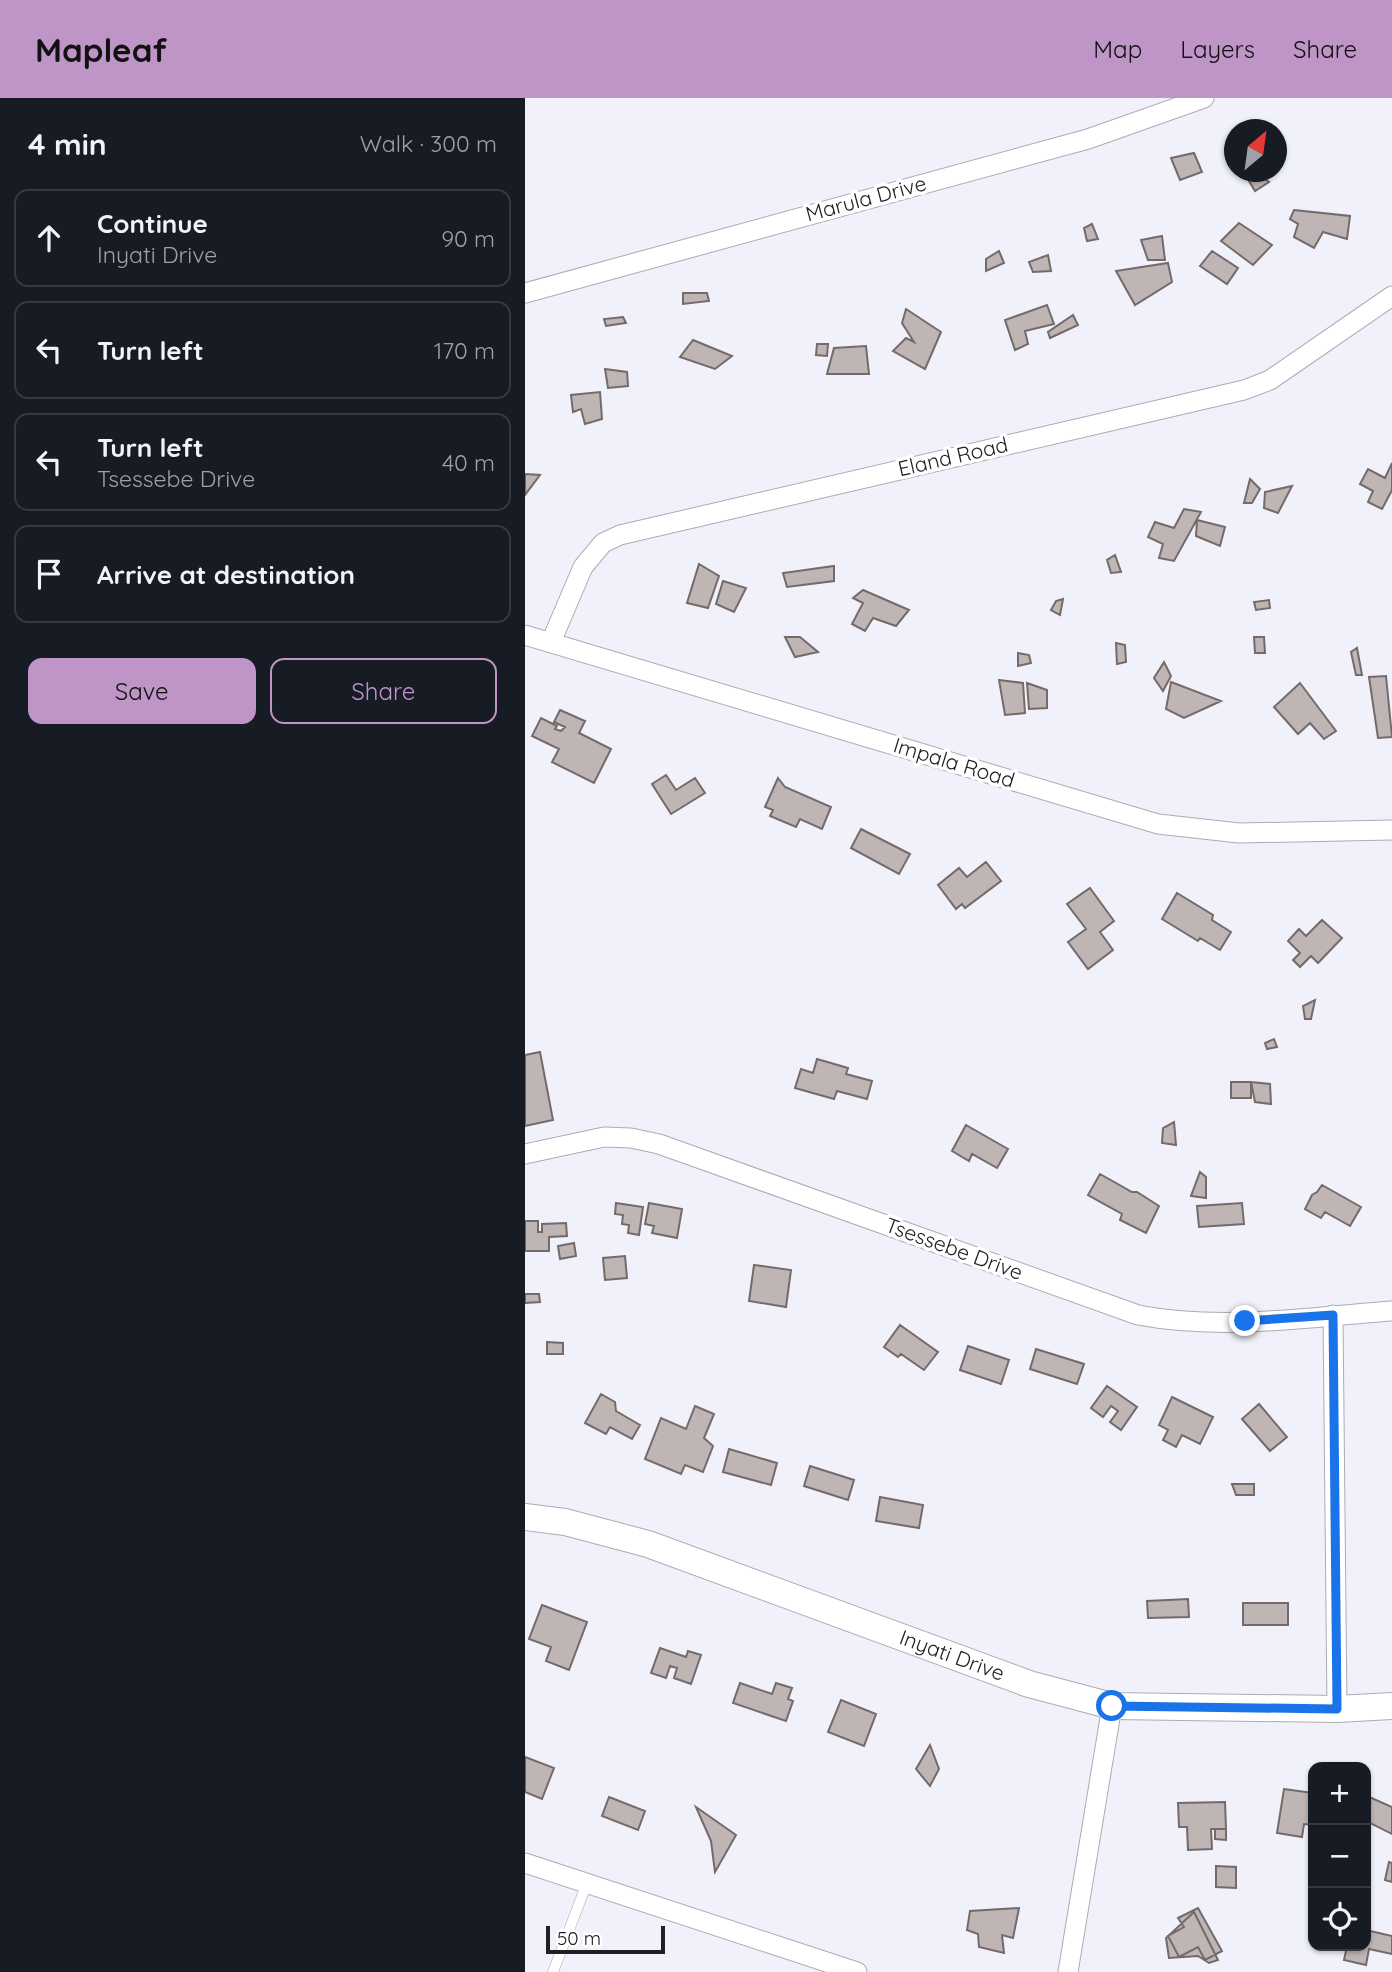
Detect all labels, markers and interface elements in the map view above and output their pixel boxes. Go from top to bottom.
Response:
text: Mapleaf [35,29,167,70]
text: Map [1093,34,1142,64]
text: Layers [1180,34,1255,64]
text: Share [1293,34,1357,64]
north arrow [1224,119,1287,182]
text: 4 min [28,125,107,163]
text: Walk · 300 m [360,129,497,158]
street label: Marula Drive [803,169,929,227]
text: Continue [97,207,208,240]
icon: ahead [30,219,68,257]
text: 90 m [441,224,495,253]
text: Inyati Drive [97,240,217,269]
icon: left [30,331,68,369]
text: Turn left [97,334,204,367]
text: 170 m [434,336,495,365]
text: Turn left [97,431,204,464]
street label: Eland Road [895,431,1010,481]
icon: left [30,443,68,481]
text: 40 m [442,448,495,477]
text: Tsessebe Drive [97,464,255,493]
icon: arrive [30,555,68,593]
text: Arrive at destination [97,558,355,591]
button: Save [28,658,256,724]
button: Share [270,658,497,724]
street label: Impala Road [891,731,1018,793]
street label: Tsessebe Drive [882,1211,1027,1285]
route end [1229,1305,1260,1336]
street label: Inyati Drive [896,1624,1008,1686]
route start [1096,1690,1127,1721]
map controls [1308,1762,1371,1951]
button: + [1308,1762,1371,1825]
button: − [1308,1825,1371,1888]
button: locate [1308,1888,1371,1951]
scale bar [546,1923,665,1955]
text: 50 m [557,1926,601,1950]

